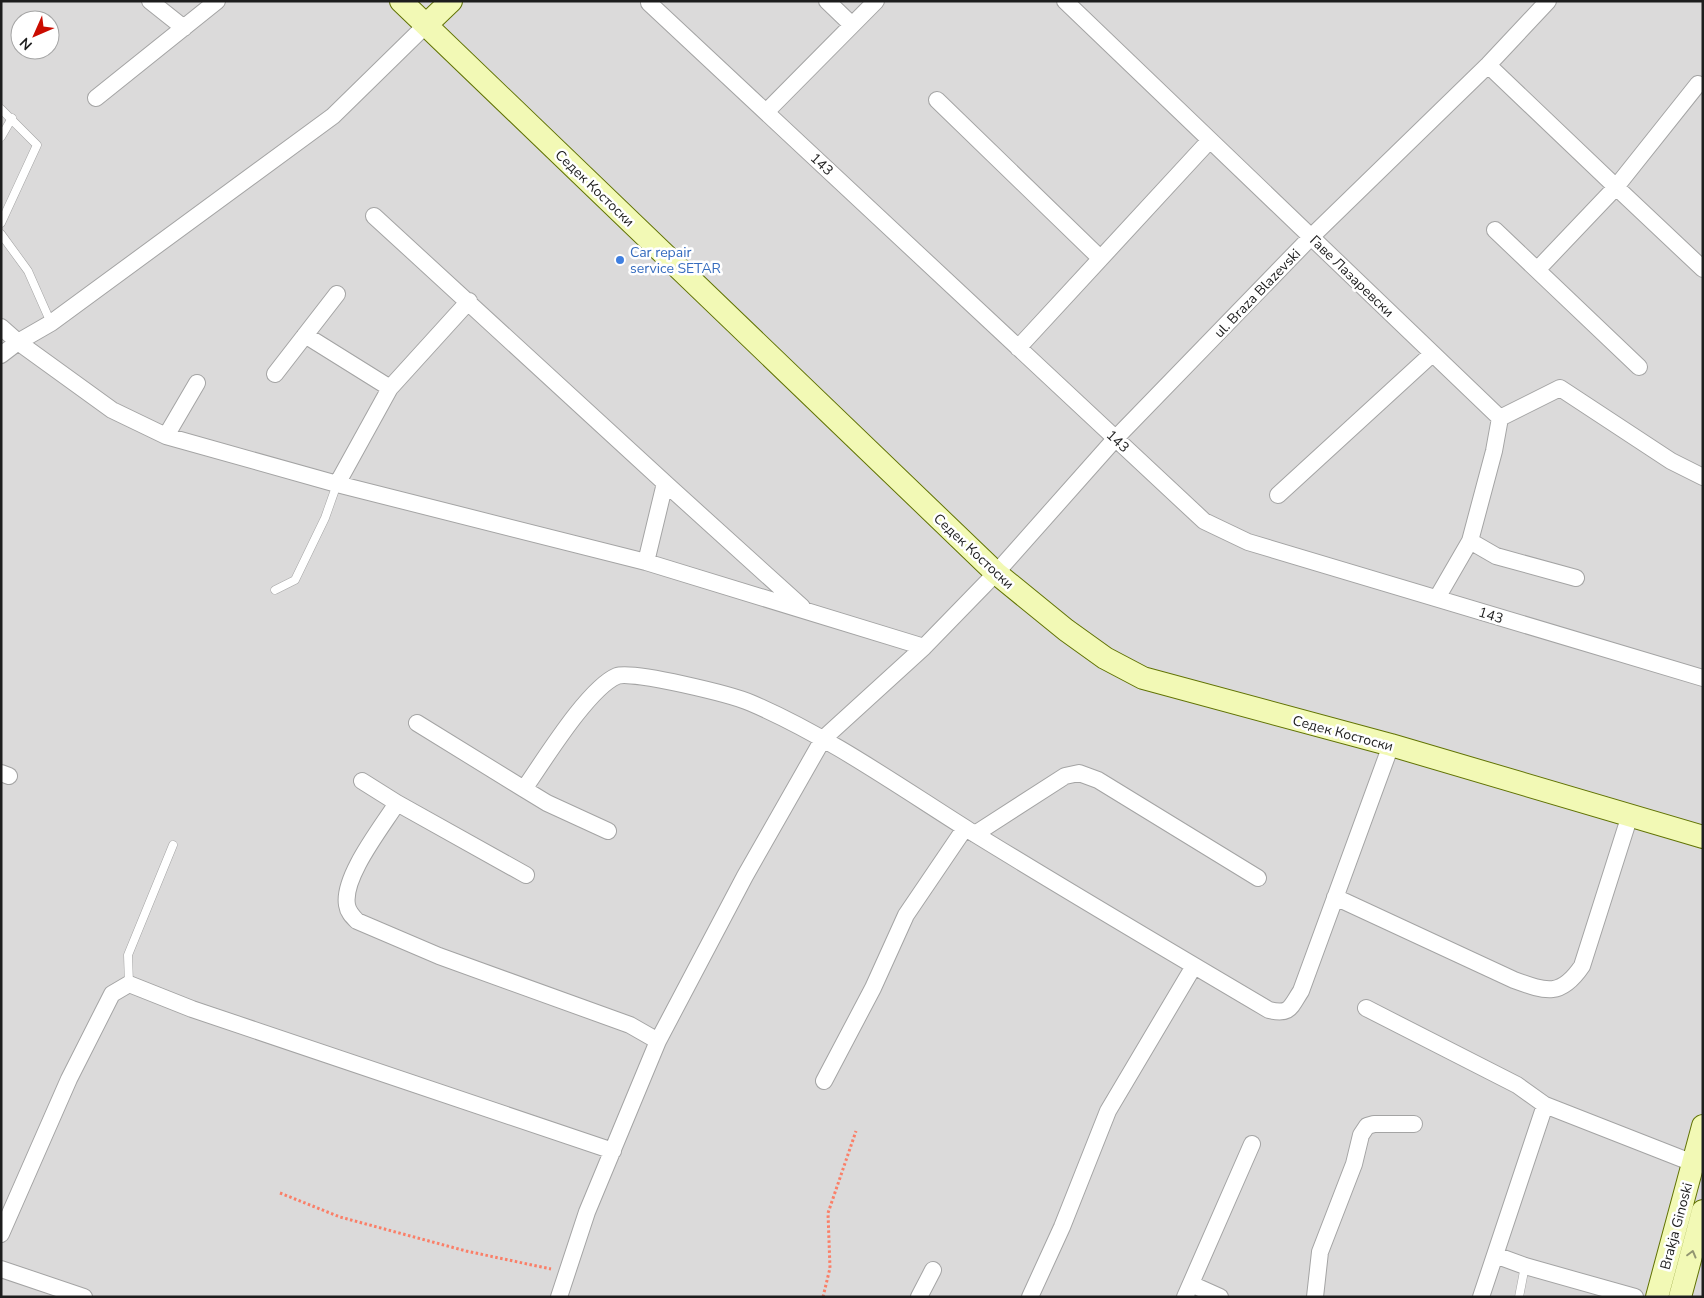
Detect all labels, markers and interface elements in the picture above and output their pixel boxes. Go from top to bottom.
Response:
north arrow [10,10,60,60]
text: N [16,33,37,54]
street label: Седек Костоски [551,146,638,231]
street label: 143 [806,149,837,180]
street label: Гаве Лазаревски [1305,231,1398,321]
place label: Car repair service SETAR [630,243,721,278]
street label: ul. Braza Blazevski [1210,245,1305,342]
marker: Car repair service SETAR [614,254,626,266]
street label: 143 [1102,426,1133,457]
street label: Седек Костоски [929,509,1018,594]
street label: 143 [1476,603,1506,628]
street label: Седек Костоски [1290,711,1395,756]
street label: Brakja Ginoski [1656,1181,1697,1272]
one-way arrow [1686,1250,1696,1258]

